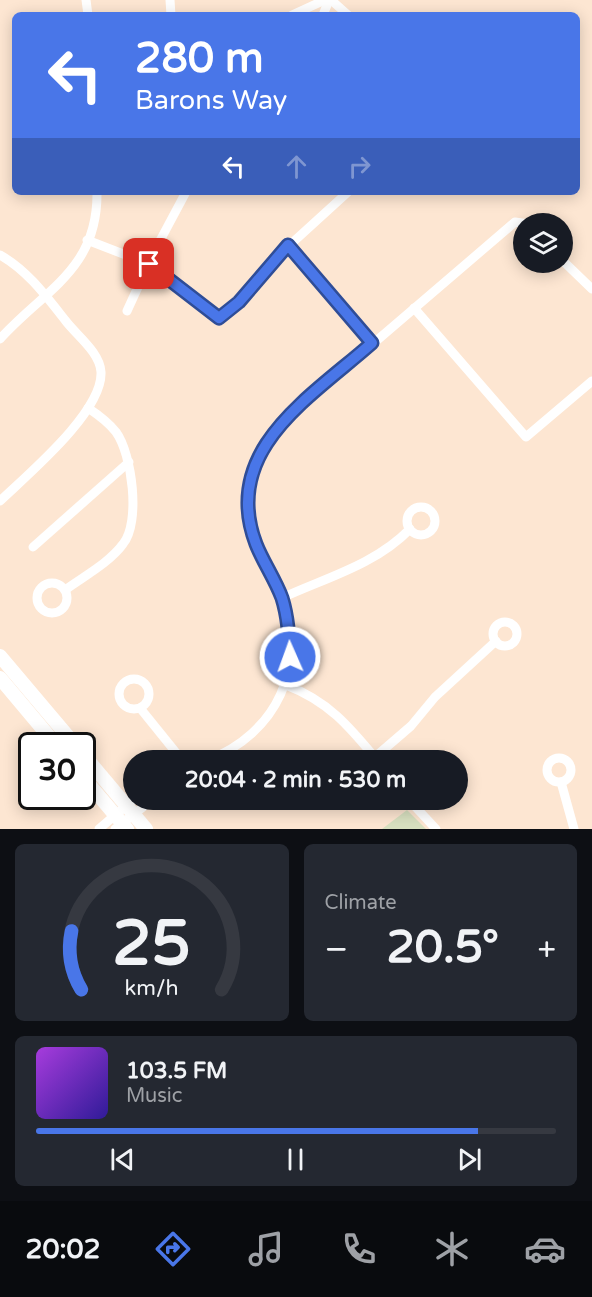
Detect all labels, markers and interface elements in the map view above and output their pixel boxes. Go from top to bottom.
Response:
text: 280 m [135,33,264,84]
icon: left [36,36,114,114]
text: Barons Way [135,84,287,117]
icon: left [217,150,250,183]
icon: ahead [280,150,313,183]
icon: right [343,150,376,183]
map controls [513,213,573,273]
button: layers [513,213,573,273]
pin [123,238,174,289]
icon: arrive [132,247,165,280]
position arrow [258,625,322,689]
speed limit sign: 30 [18,732,96,810]
text: 20:04 · 2 min · 530 m [185,767,406,793]
text: Climate [325,891,397,915]
text: 25 [113,907,191,982]
text: 20.5° [386,921,499,975]
text: − [325,930,348,969]
text: + [537,930,556,969]
text: km/h [125,975,179,1001]
text: 103.5 FM [126,1058,227,1084]
text: Music [126,1084,182,1108]
icon: previous [106,1143,139,1176]
icon: pause [279,1143,312,1176]
icon: next [453,1143,486,1176]
icon: directions [152,1228,194,1270]
icon: music [245,1228,287,1270]
icon: phone [338,1228,380,1270]
icon: climate [431,1228,473,1270]
icon: car [524,1228,566,1270]
text: 20:02 [26,1233,100,1266]

